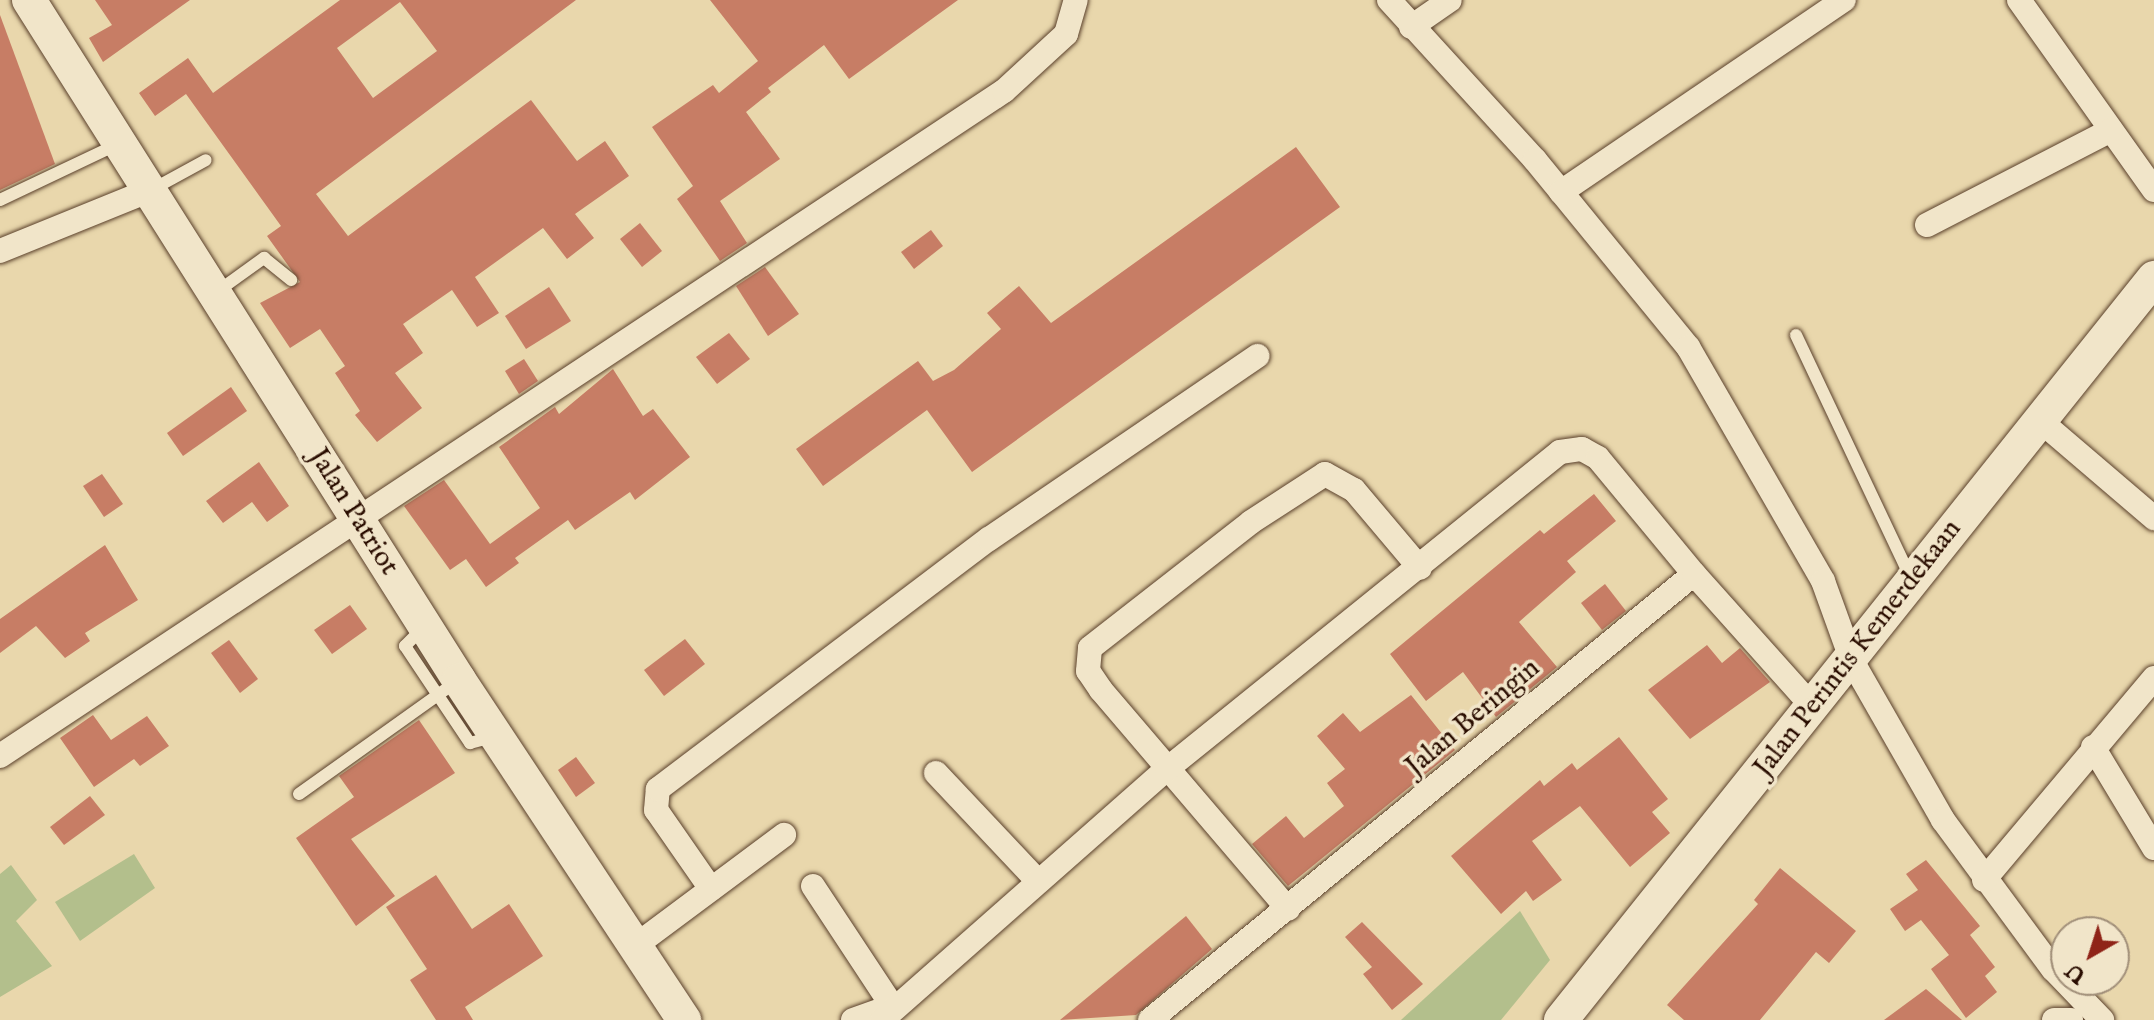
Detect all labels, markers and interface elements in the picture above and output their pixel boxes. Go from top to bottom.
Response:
street label: Jalan Patriot [301,442,405,582]
street label: Jalan Perintis Kemerdekaan [1747,514,1969,784]
street label: Jalan Beringin [1399,652,1547,784]
north arrow [2050,916,2130,996]
text: U [2060,956,2092,990]

